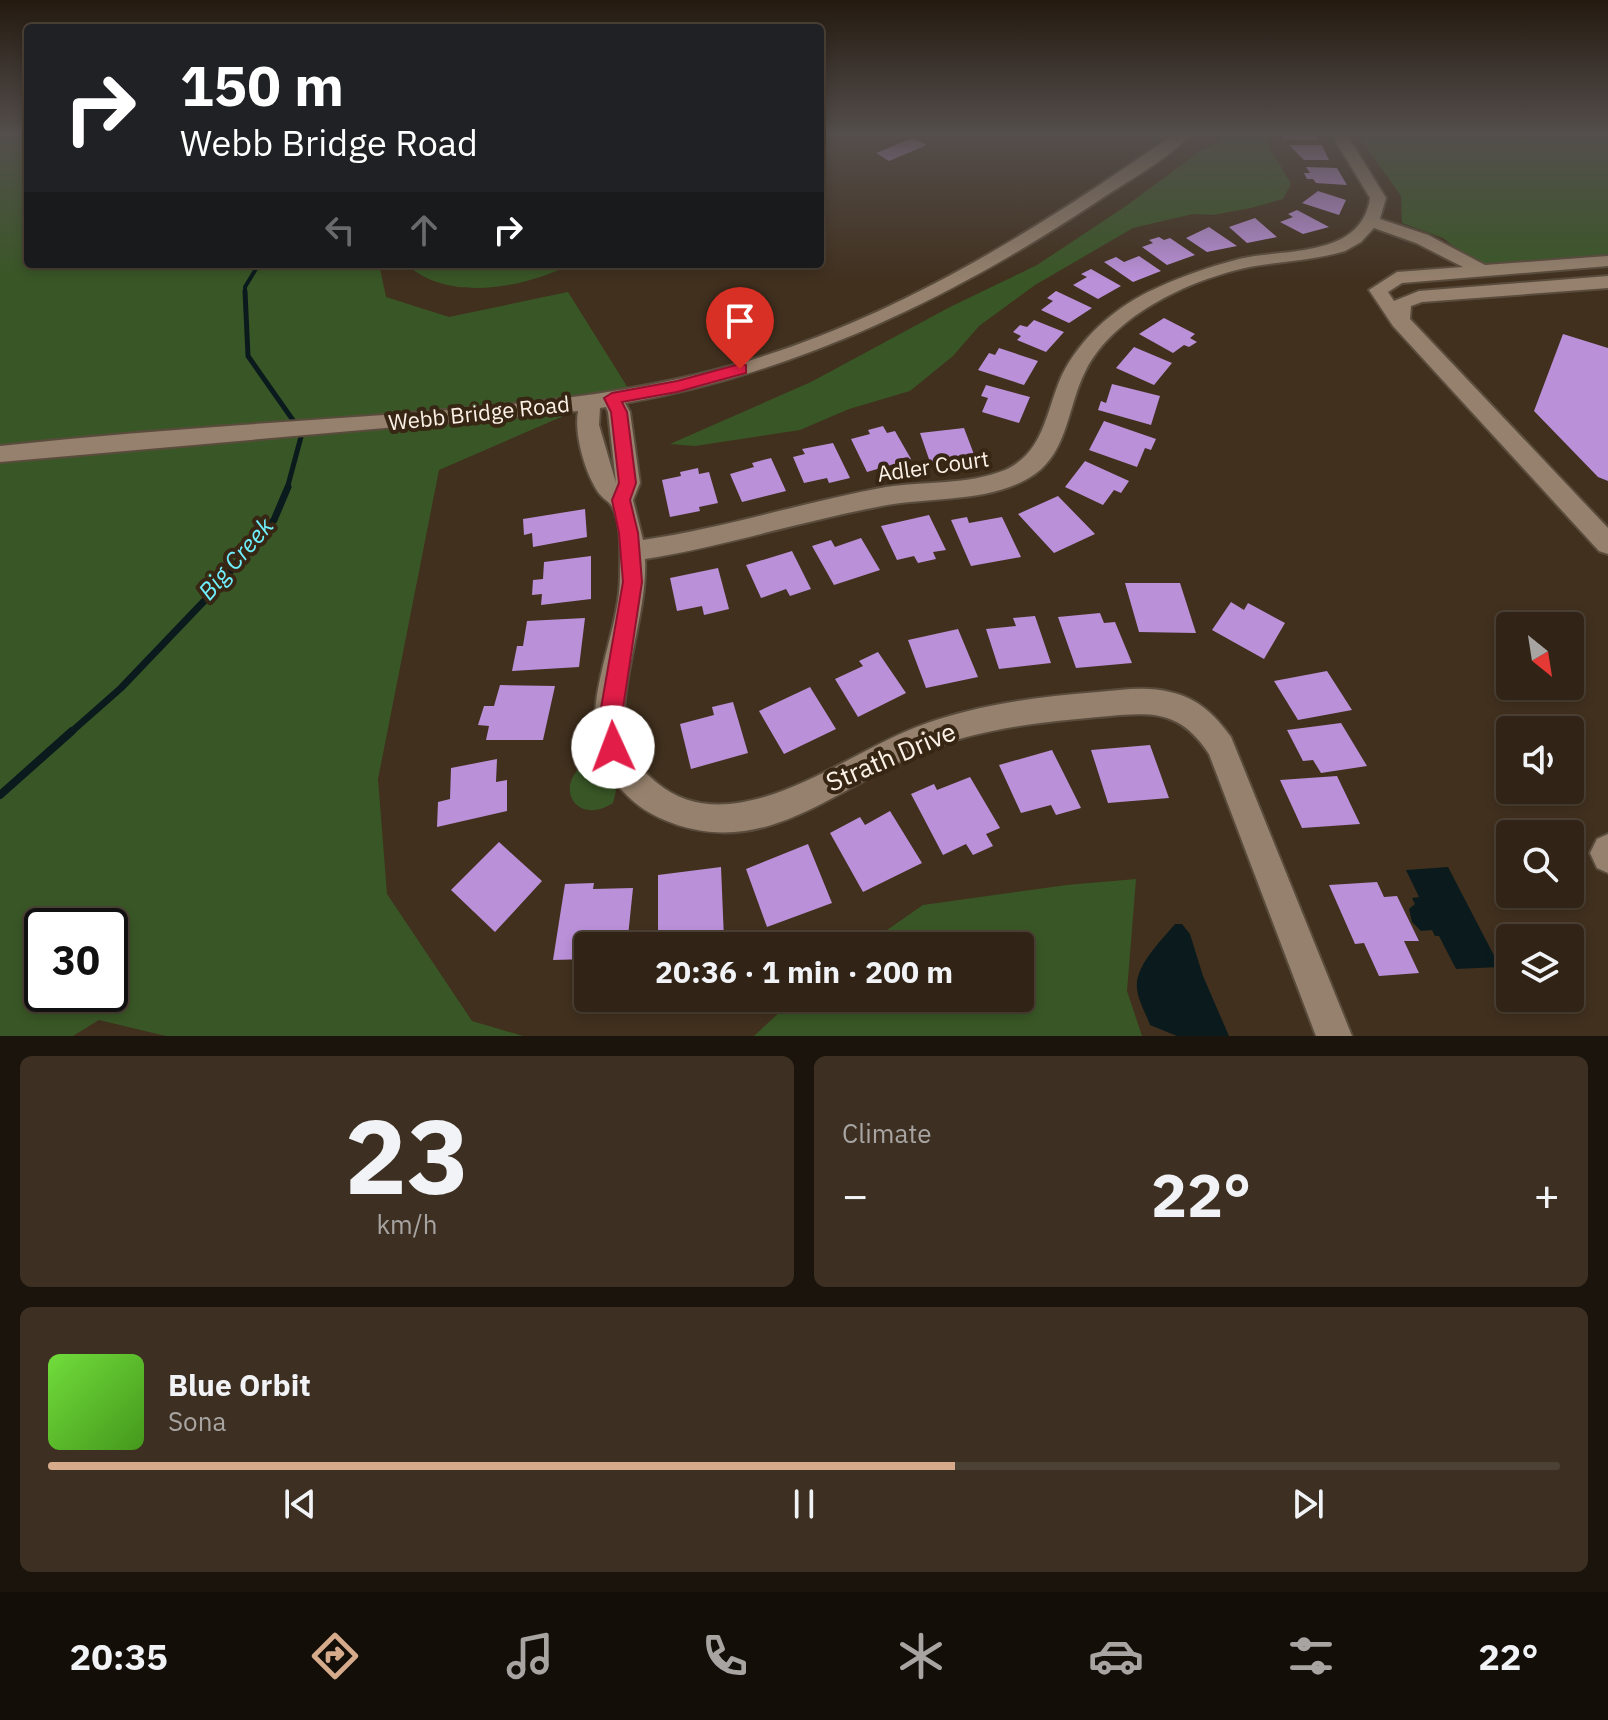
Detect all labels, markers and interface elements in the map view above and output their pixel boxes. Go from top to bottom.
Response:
text: 150 m [180,49,344,121]
icon: right [48,56,152,160]
text: Webb Bridge Road [180,119,478,166]
icon: left [318,208,362,252]
icon: ahead [402,208,446,252]
icon: right [486,208,530,252]
pin [706,287,774,369]
icon: arrive [718,299,762,343]
street label: Webb Bridge Road [387,389,571,436]
street label: Adler Court [875,443,991,488]
water label: Big Creek [191,510,280,606]
north arrow [1496,612,1584,700]
map controls [1496,612,1584,1012]
position arrow [571,705,655,789]
street label: Strath Drive [820,713,961,799]
button: sound [1496,716,1584,804]
button: search [1496,820,1584,908]
speed limit sign: 30 [24,908,128,1012]
button: layers [1496,924,1584,1012]
text: 20:36 · 1 min · 200 m [655,952,953,991]
text: 23 [345,1087,469,1223]
text: Climate [842,1116,932,1150]
text: 22° [1151,1155,1251,1234]
text: − [842,1166,868,1223]
text: + [1534,1166,1560,1223]
text: km/h [376,1207,438,1241]
text: Blue Orbit [168,1365,311,1404]
text: Sona [168,1404,226,1438]
icon: previous [278,1482,322,1526]
icon: pause [782,1482,826,1526]
icon: next [1286,1482,1330,1526]
icon: directions [307,1628,363,1684]
icon: music [502,1628,558,1684]
icon: phone [697,1628,753,1684]
icon: climate [893,1628,949,1684]
icon: car [1088,1628,1144,1684]
icon: filters [1283,1628,1339,1684]
text: 20:35 [70,1633,168,1680]
text: 22° [1478,1633,1538,1680]

